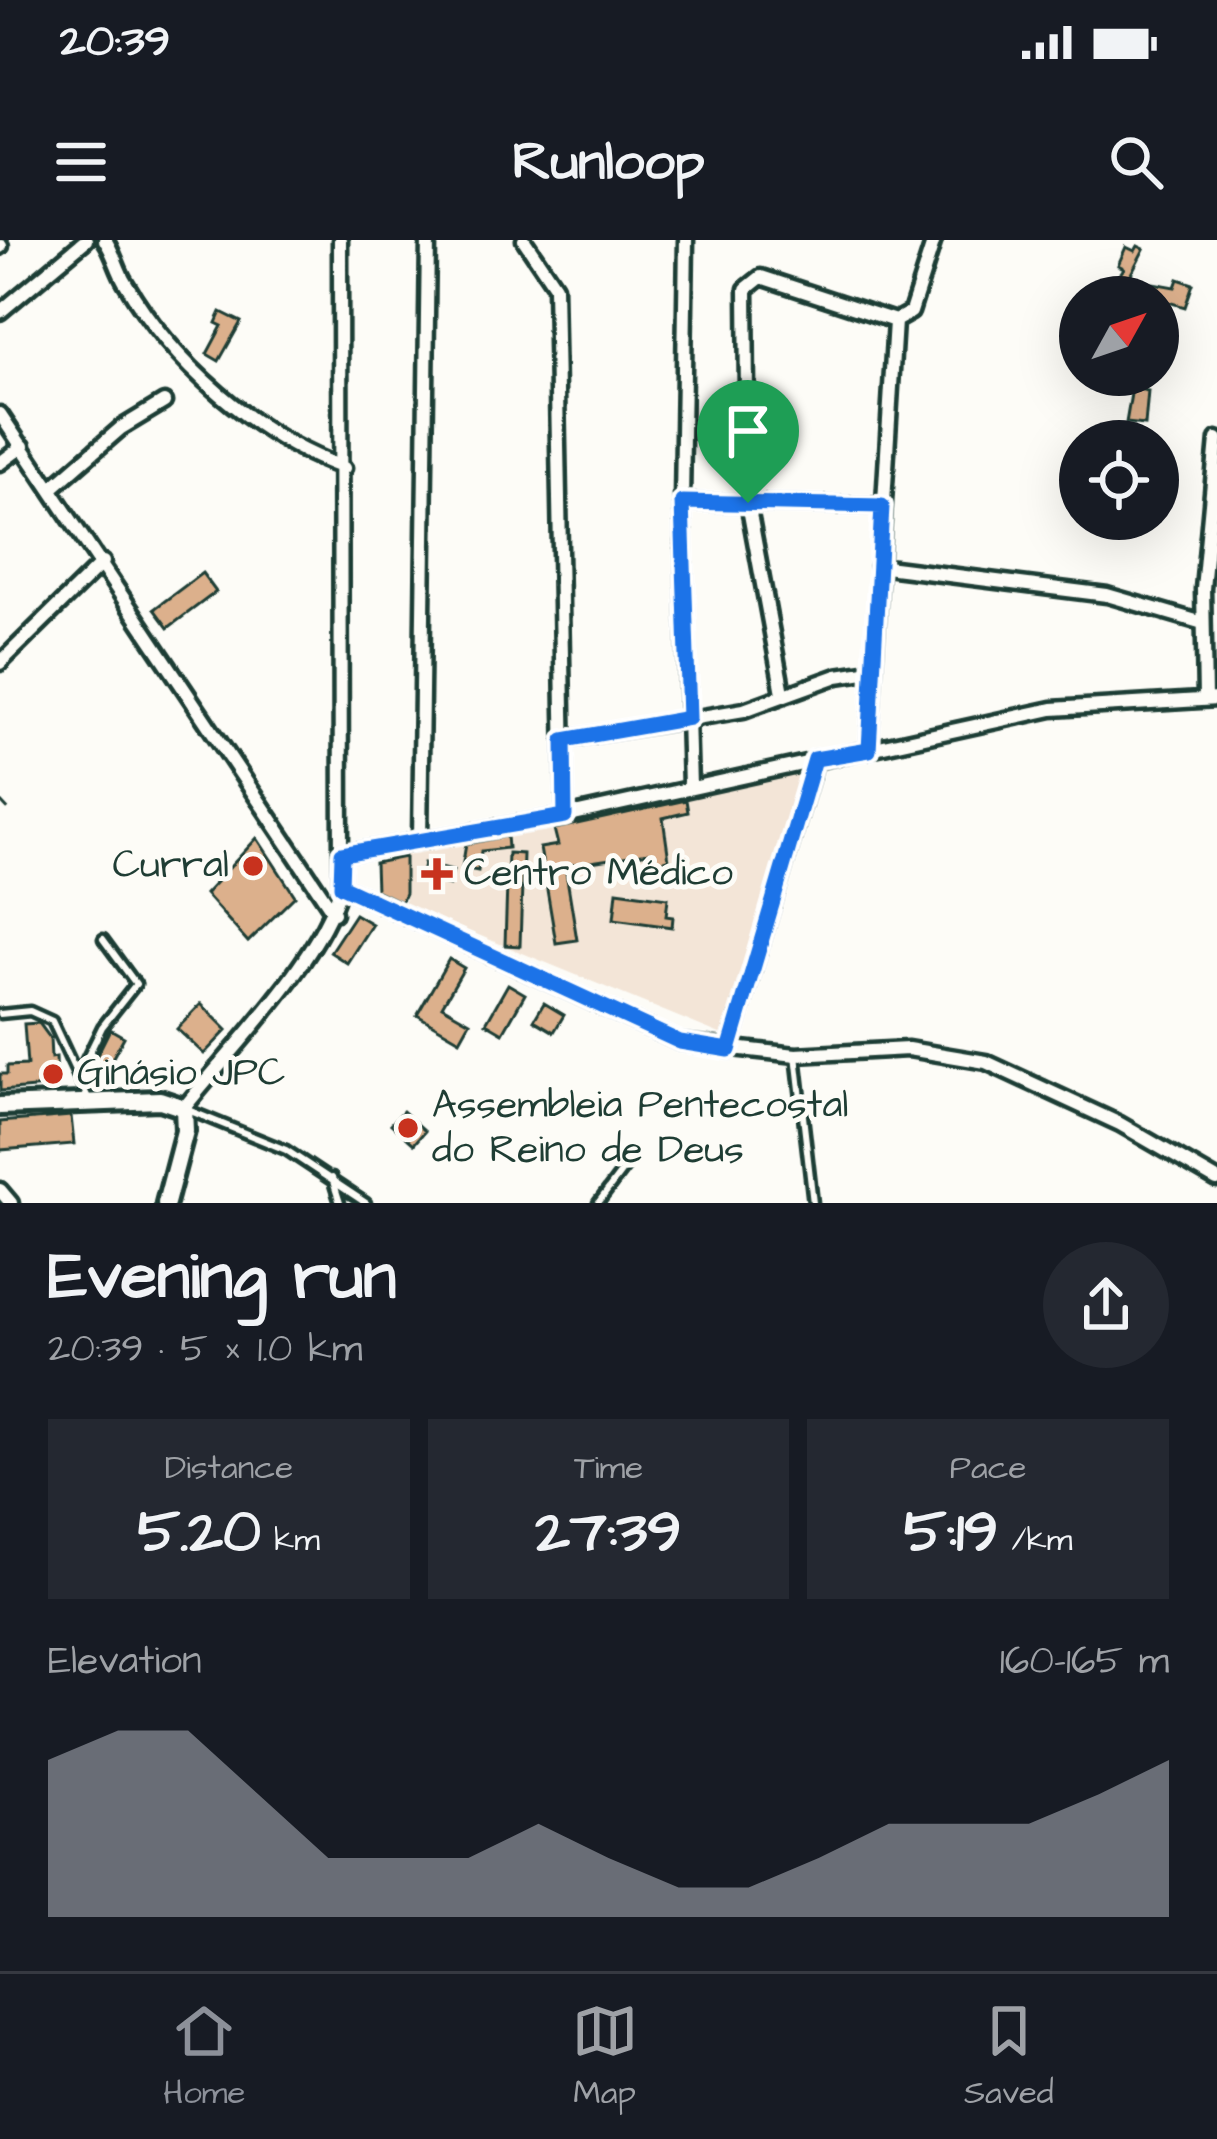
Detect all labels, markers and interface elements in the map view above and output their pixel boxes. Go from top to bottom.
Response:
text: 20:39 [60,11,170,73]
text: Runloop [512,125,705,200]
icon: menu [48,129,114,195]
icon: search [1103,129,1169,195]
north arrow [1059,276,1179,396]
map controls [1059,276,1179,540]
pin [697,380,799,503]
icon: arrive [715,398,781,464]
button: locate [1059,420,1179,540]
place label: Curral [113,839,229,893]
place label: Centro Médico [464,847,733,901]
marker: Curral [240,853,266,879]
marker: Centro Médico [421,858,453,890]
place label: Ginásio JPC [77,1047,285,1101]
marker: Ginásio JPC [40,1061,66,1087]
place label: Assembleia Pentecostal do Reino de Deus [432,1079,848,1178]
marker: Assembleia Pentecostal do Reino de Deus [395,1115,421,1141]
text: Evening run [48,1232,396,1324]
button: share [1043,1242,1169,1368]
text: 20:39 · 5 × 1.0 km [48,1323,362,1377]
text: Distance [165,1445,293,1491]
text: Time [574,1445,643,1491]
text: Pace [950,1445,1026,1491]
text: 5.20 [138,1491,261,1574]
text: 27:39 [536,1491,681,1574]
text: 5:19 [904,1491,998,1574]
text: km [261,1517,320,1563]
text: /km [998,1517,1072,1563]
text: Elevation [48,1635,202,1689]
text: 160–165 m [1000,1635,1169,1689]
tab: Home [163,1998,245,2116]
tab: Map [572,1998,638,2116]
tab: Saved [964,1998,1054,2116]

